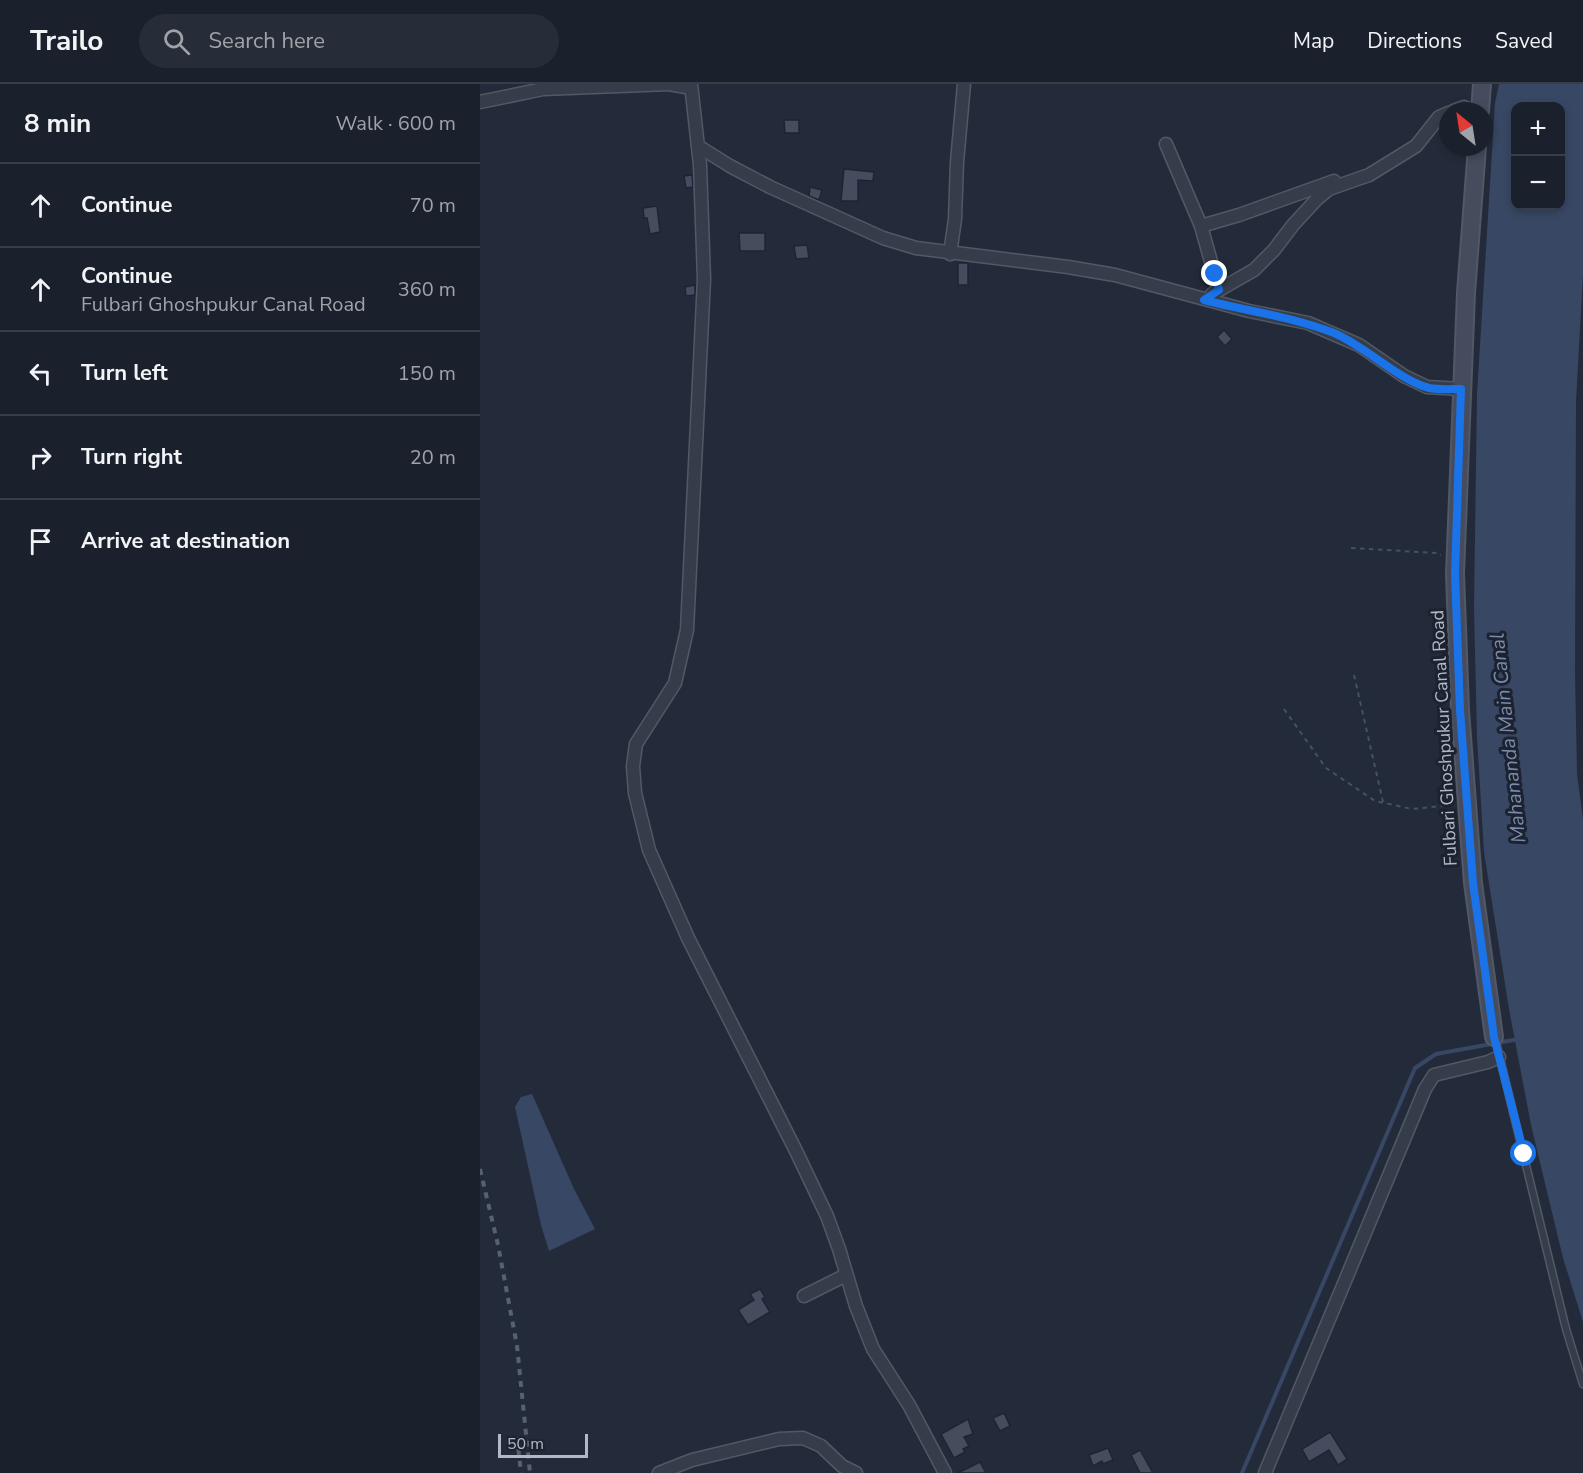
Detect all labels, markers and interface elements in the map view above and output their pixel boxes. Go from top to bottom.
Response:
search box [139,14,559,68]
text: Trailo [30,22,103,60]
icon: search [160,25,193,58]
text: Search here [208,26,325,56]
text: Map [1293,27,1334,55]
text: Directions [1367,27,1462,55]
text: Saved [1495,27,1553,55]
north arrow [1439,102,1493,156]
map controls [1511,102,1565,210]
button: + [1511,102,1565,156]
text: 8 min [24,106,91,141]
text: Walk · 600 m [336,110,456,137]
button: − [1511,156,1565,210]
icon: ahead [24,189,57,222]
text: Continue [81,190,172,220]
text: 70 m [410,192,456,219]
route end [1201,260,1227,286]
text: Continue [81,261,172,291]
icon: ahead [24,273,57,306]
text: 360 m [398,276,456,303]
text: Fulbari Ghoshpukur Canal Road [81,291,366,318]
icon: left [24,357,57,390]
text: Turn left [81,358,168,388]
text: 150 m [398,360,456,387]
icon: right [24,441,57,474]
text: Turn right [81,442,182,472]
text: 20 m [410,444,456,471]
icon: arrive [24,525,57,558]
text: Arrive at destination [81,526,290,556]
street label: Fulbari Ghoshpukur Canal Road [1425,609,1463,867]
water label: Mahananda Main Canal [1484,632,1532,844]
route start [1510,1140,1536,1166]
scale bar [498,1431,588,1458]
text: 50 m [507,1433,544,1455]

